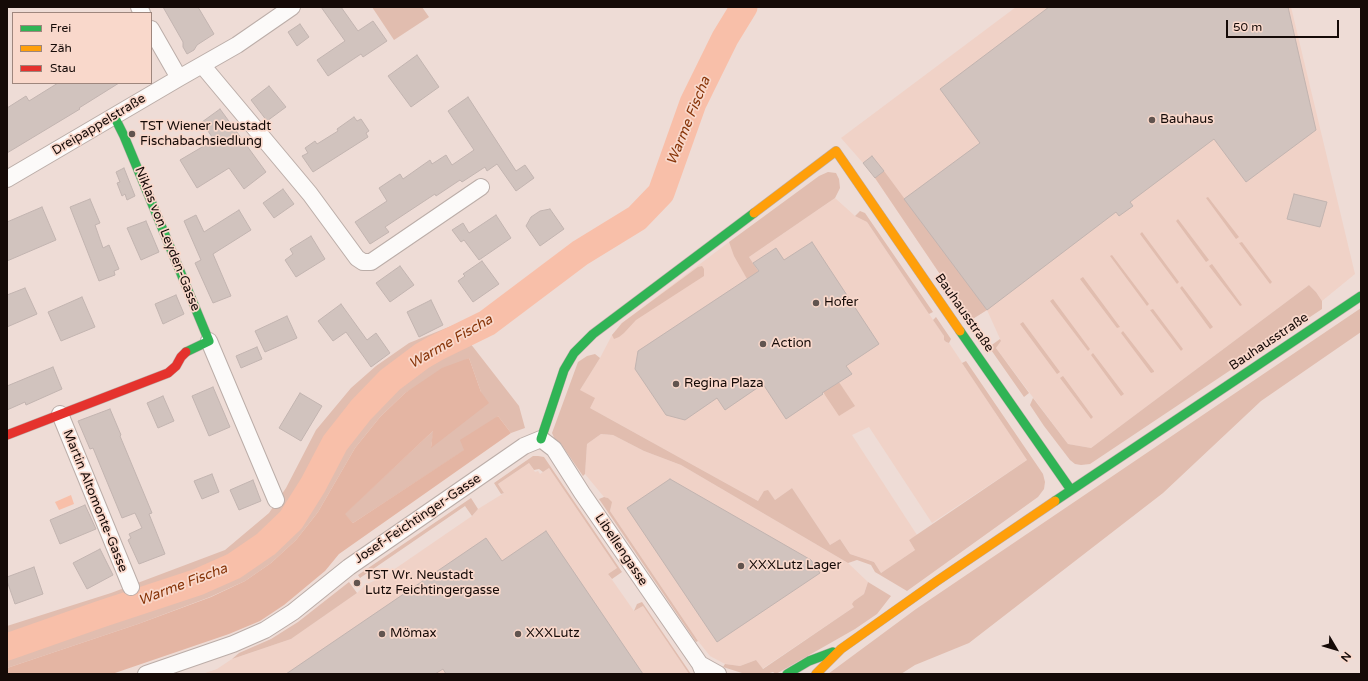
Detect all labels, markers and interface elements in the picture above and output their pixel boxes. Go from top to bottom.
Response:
legend [12,12,152,84]
scale bar [1228,12,1341,38]
text: 50 m [1233,20,1262,34]
text: Frei [50,21,71,35]
text: Zäh [50,41,72,55]
text: Stau [50,61,76,75]
water label: Warme Fischa [664,74,714,168]
street label: Dreipappelstraße [49,91,149,159]
place label: Bauhaus [1160,112,1214,128]
marker: Bauhaus [1147,115,1157,125]
place label: TST Wiener Neustadt Fischabachsiedlung [140,119,271,150]
marker: TST Wiener Neustadt Fischabachsiedlung [127,129,137,139]
street label: Niklas von Leyden-Gasse [131,165,203,313]
street label: Bauhausstraße [931,271,997,355]
place label: Hofer [824,295,858,311]
marker: Hofer [811,298,821,308]
street label: Bauhausstraße [1226,310,1312,374]
water label: Warme Fischa [406,311,496,373]
place label: Action [771,336,811,352]
marker: Action [758,339,768,349]
place label: Regina Plaza [684,376,764,392]
marker: Regina Plaza [671,379,681,389]
street label: Martin Altomonte-Gasse [59,428,131,574]
street label: Josef-Feichtinger-Gasse [352,471,484,567]
street label: Libellengasse [591,511,651,589]
place label: XXXLutz Lager [749,558,841,574]
water label: Warme Fischa [136,560,230,610]
marker: XXXLutz Lager [736,561,746,571]
place label: TST Wr. Neustadt Lutz Feichtingergasse [365,568,500,599]
marker: TST Wr. Neustadt Lutz Feichtingergasse [352,578,362,588]
place label: Mömax [390,626,437,642]
place label: XXXLutz [526,626,580,642]
marker: Mömax [377,629,387,639]
marker: XXXLutz [513,629,523,639]
north arrow [1316,629,1356,669]
text: N [1338,649,1354,664]

